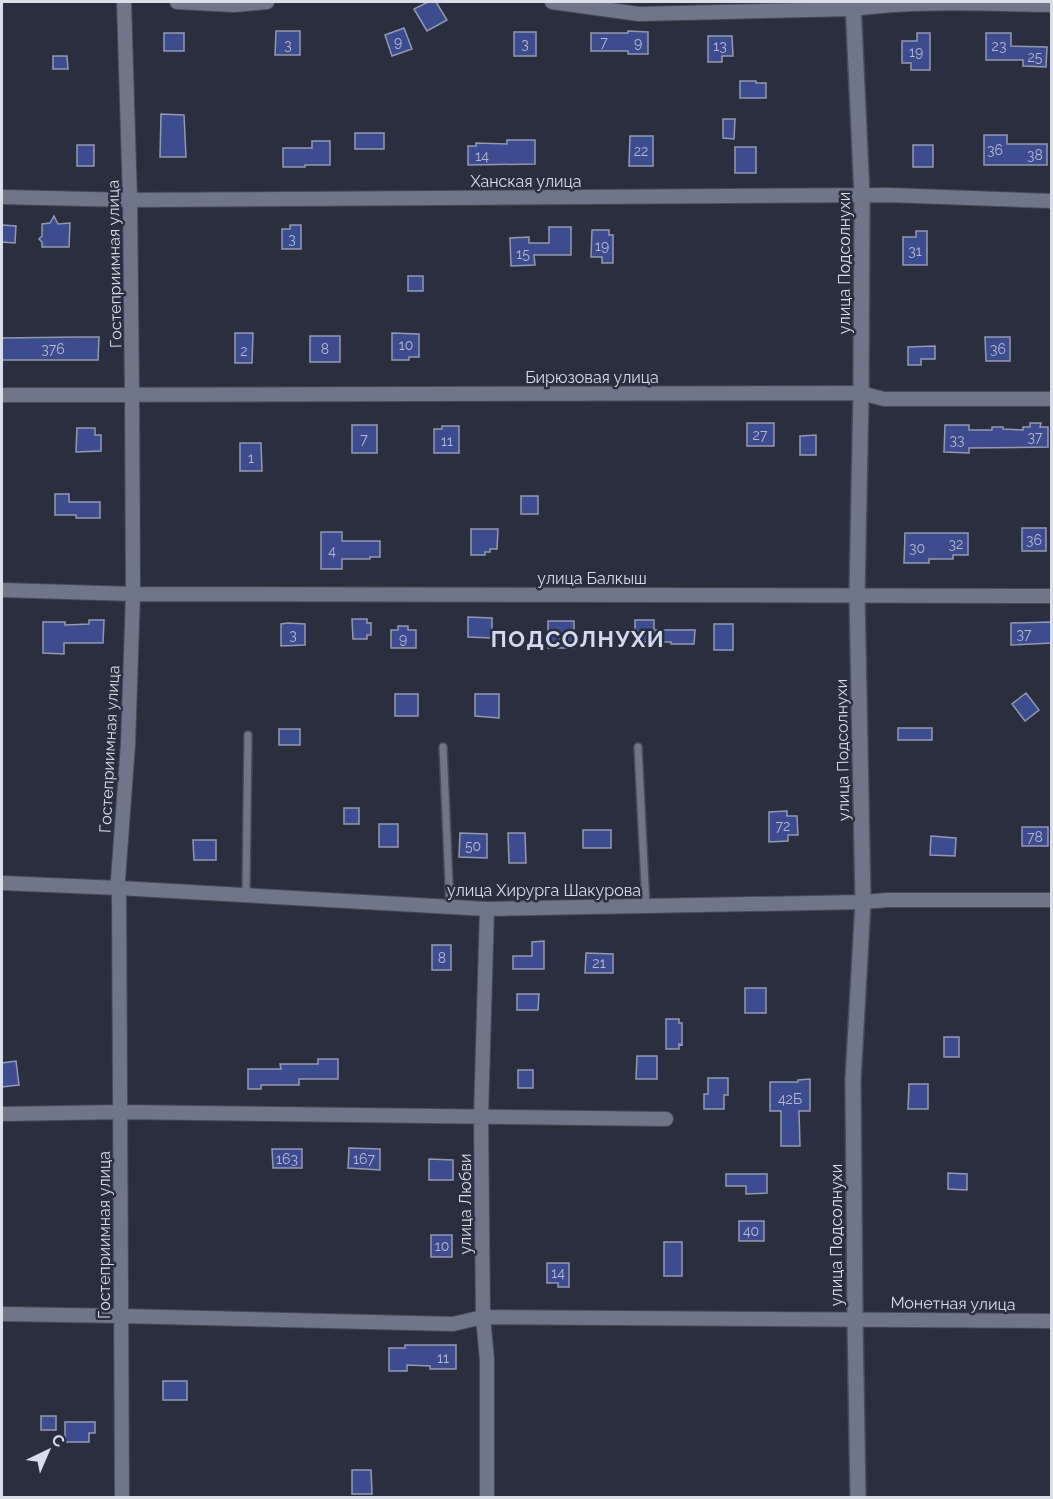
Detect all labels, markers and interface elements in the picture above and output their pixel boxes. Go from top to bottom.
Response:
house number: 9 [394,34,402,50]
house number: 7 [600,34,608,50]
house number: 9 [634,35,642,51]
house number: 3 [521,36,529,52]
house number: 3 [284,37,292,53]
house number: 13 [713,38,727,54]
house number: 23 [992,38,1006,54]
house number: 19 [909,44,923,60]
house number: 25 [1028,49,1043,65]
house number: 36 [987,142,1003,158]
house number: 22 [634,143,648,159]
house number: 38 [1027,147,1043,163]
house number: 14 [475,148,489,164]
street label: Ханская улица [470,172,582,191]
street label: Гостеприимная улица [104,180,125,348]
street label: улица Подсолнухи [835,192,854,334]
house number: 3 [288,231,296,247]
house number: 19 [595,238,609,254]
house number: 31 [908,243,922,259]
house number: 15 [516,246,530,262]
house number: 10 [399,337,413,353]
house number: 376 [41,341,65,357]
house number: 8 [321,341,329,357]
house number: 36 [990,341,1006,357]
house number: 2 [240,343,248,359]
street label: Бирюзовая улица [525,368,659,387]
house number: 27 [753,427,768,443]
house number: 37 [1028,429,1043,445]
house number: 7 [360,431,368,447]
house number: 33 [950,432,964,448]
house number: 11 [441,433,453,449]
house number: 1 [248,450,254,466]
house number: 36 [1026,532,1042,548]
house number: 32 [949,536,963,552]
house number: 30 [909,540,925,556]
house number: 4 [328,543,336,559]
street label: улица Балкыш [537,569,647,588]
district label: ПОДСОЛНУХИ [491,626,665,652]
house number: 37 [1017,626,1032,642]
house number: 3 [289,627,297,643]
house number: 9 [399,631,407,647]
street label: Гостеприимная улица [96,665,123,833]
street label: улица Подсолнухи [832,679,853,821]
house number: 72 [776,818,790,834]
house number: 78 [1027,829,1043,845]
house number: 50 [465,838,481,854]
street label: улица Хирурга Шакурова [447,881,641,900]
house number: 8 [438,950,446,966]
house number: 21 [592,955,606,971]
house number: 42Б [778,1091,802,1107]
street label: Гостеприимная улица [95,1151,114,1319]
house number: 163 [276,1151,298,1167]
house number: 167 [353,1151,375,1167]
street label: улица Любви [456,1153,475,1255]
street label: улица Подсолнухи [827,1164,846,1306]
house number: 40 [743,1223,759,1239]
house number: 10 [435,1238,449,1254]
house number: 14 [551,1265,565,1281]
street label: Монетная улица [890,1293,1016,1314]
house number: 11 [437,1350,449,1366]
north arrow [18,1421,78,1481]
text: С [48,1430,69,1451]

